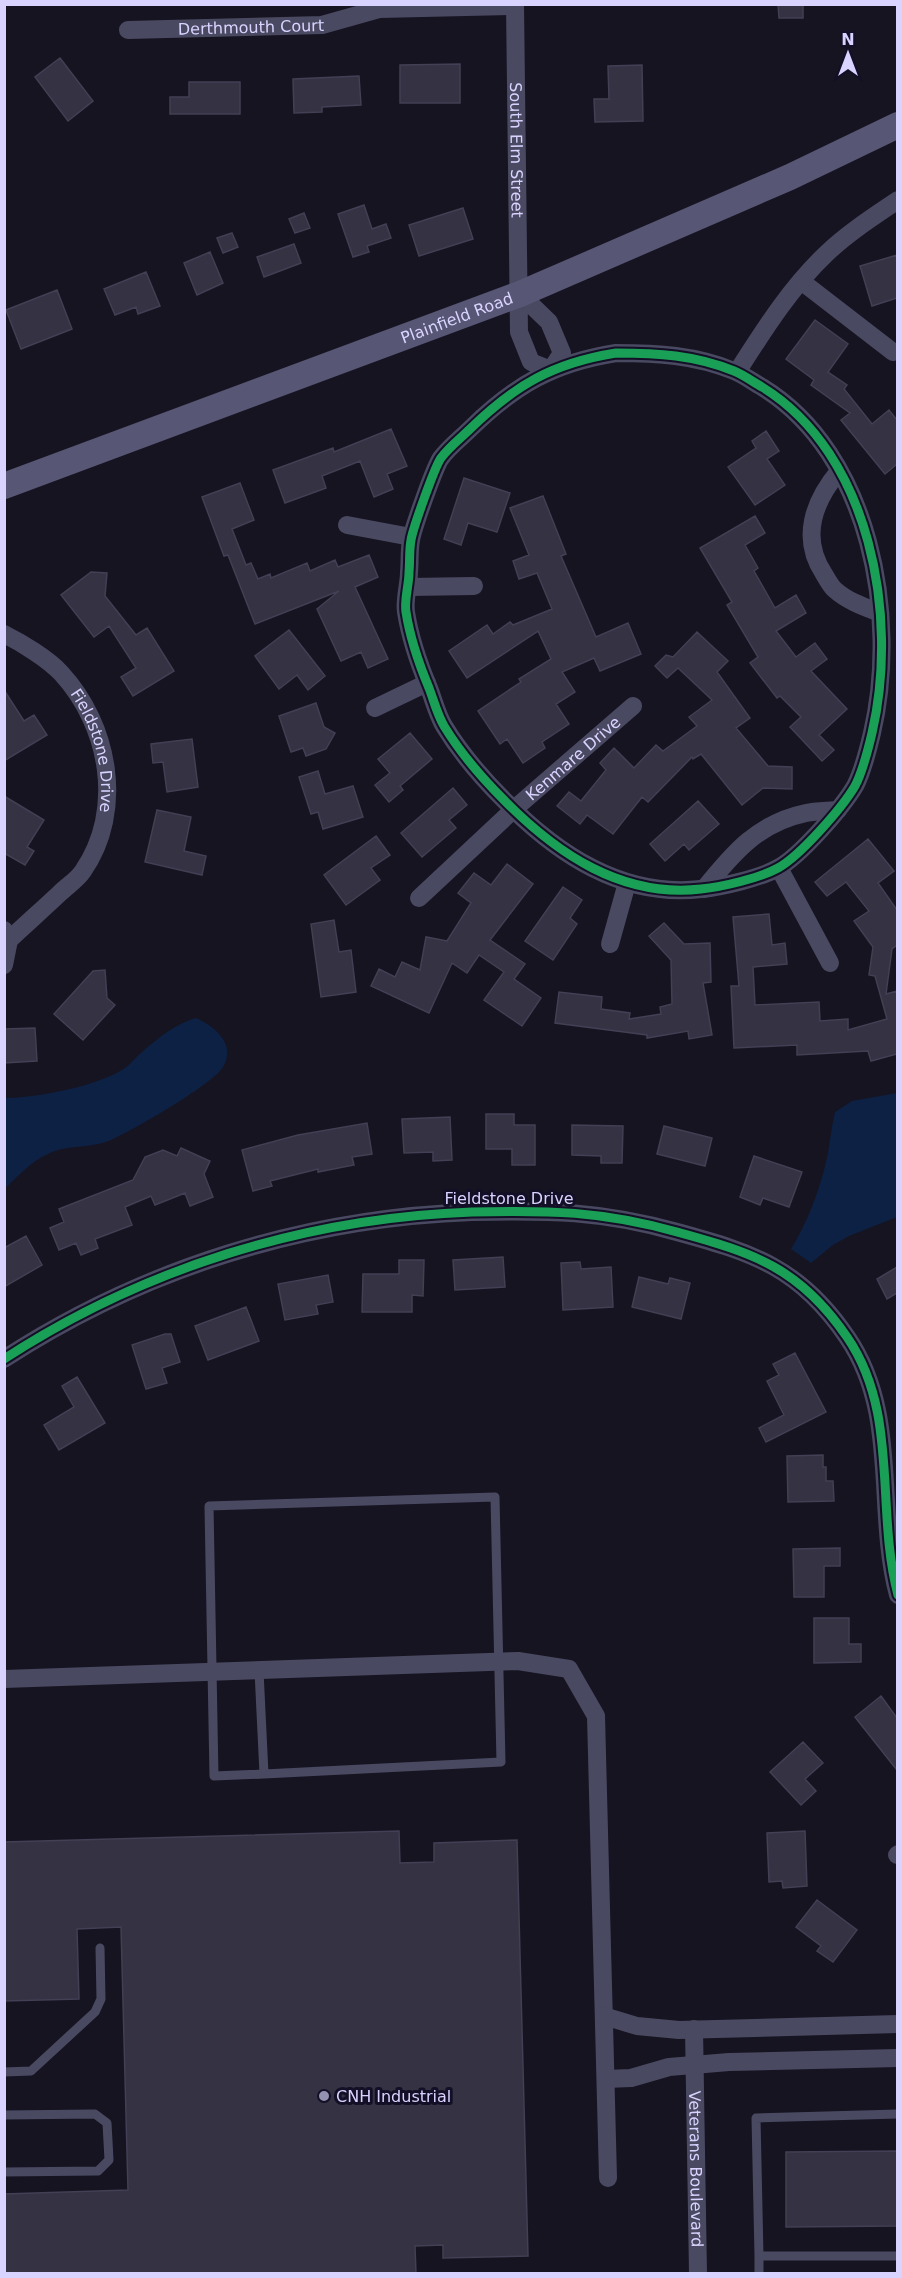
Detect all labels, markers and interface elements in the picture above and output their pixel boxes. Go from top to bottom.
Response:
street label: Derthmouth Court [178,16,324,39]
north arrow [818,24,878,84]
text: N [841,30,855,49]
street label: South Elm Street [506,82,527,218]
street label: Plainfield Road [398,288,516,348]
street label: Fieldstone Drive [67,685,116,814]
street label: Kenmare Drive [522,712,624,805]
street label: Fieldstone Drive [444,1189,574,1208]
place label: CNH Industrial [336,2087,451,2106]
marker: CNH Industrial [317,2089,331,2103]
street label: Veterans Boulevard [685,2091,707,2247]

